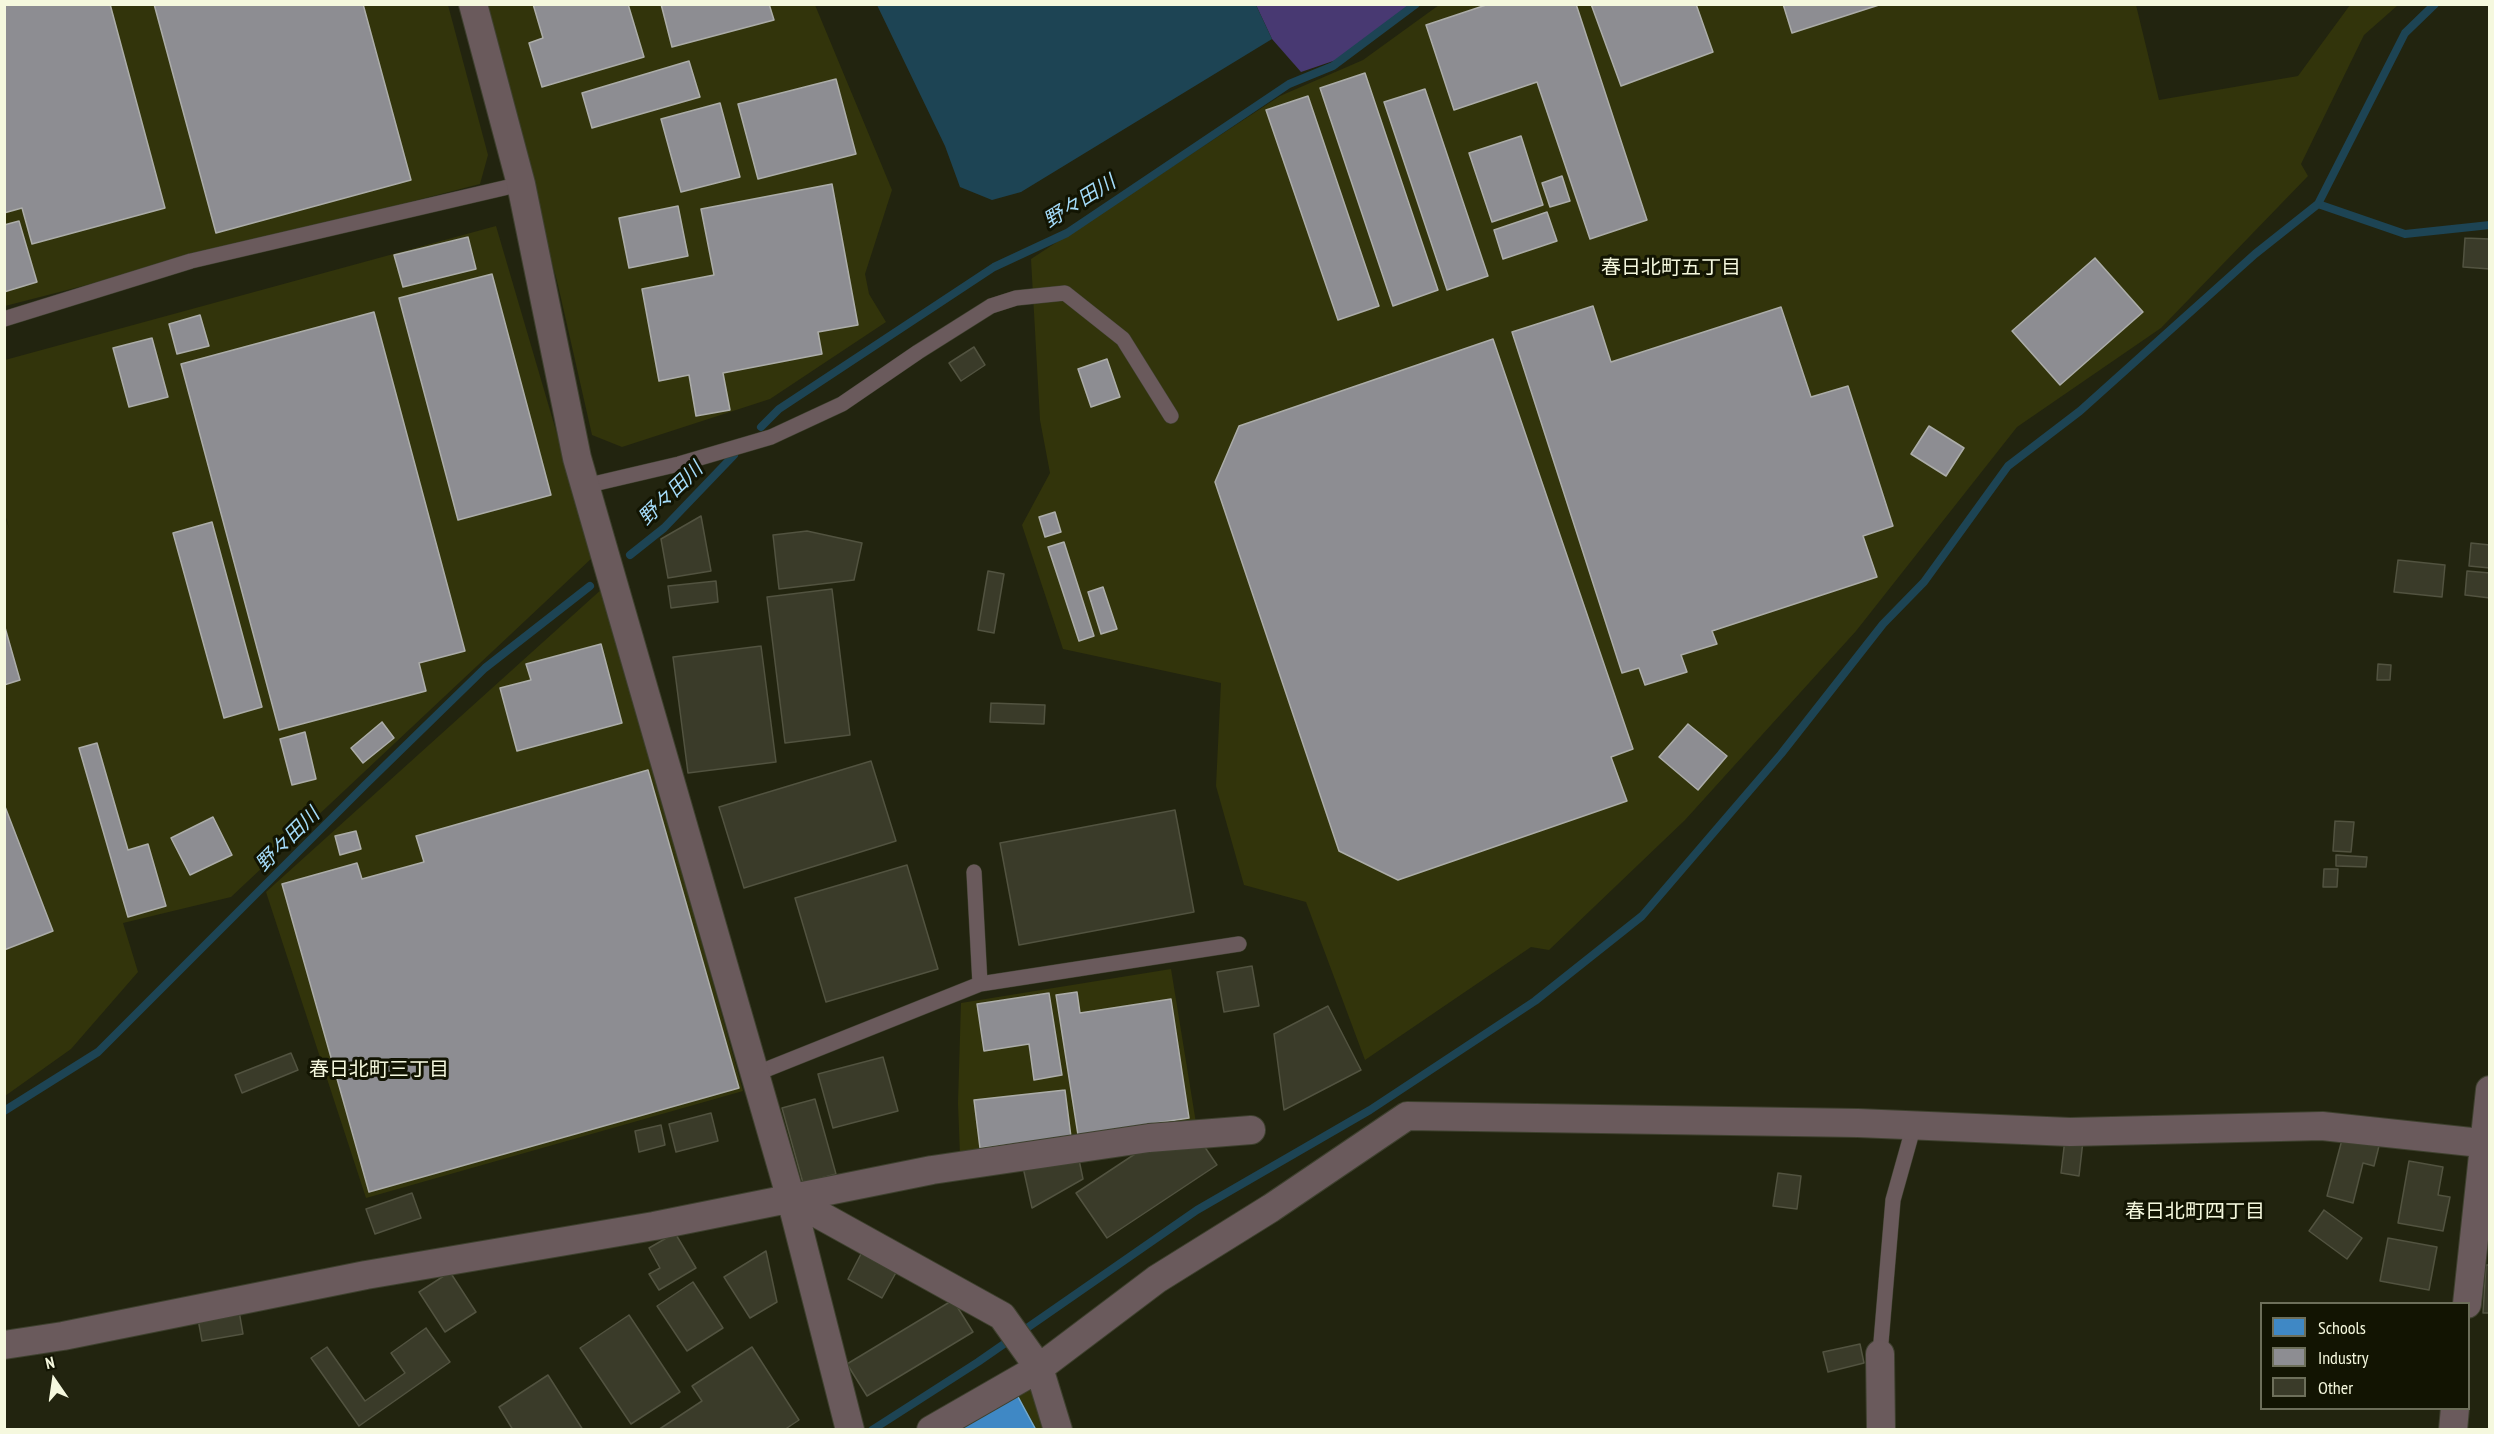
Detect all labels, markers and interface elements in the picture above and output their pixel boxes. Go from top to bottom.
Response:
water label: 野々田川 [1040,171,1120,233]
district label: 春日北町五丁目 [1601,256,1741,280]
water label: 野々田川 [634,458,708,530]
water label: 野々田川 [251,803,325,877]
district label: 春日北町三丁目 [309,1058,449,1082]
district label: 春日北町四丁目 [2125,1200,2265,1224]
legend [2260,1302,2470,1410]
text: Schools [2318,1316,2366,1339]
text: Industry [2318,1346,2368,1369]
north arrow [24,1350,84,1410]
text: N [43,1352,56,1373]
text: Other [2318,1376,2353,1399]

